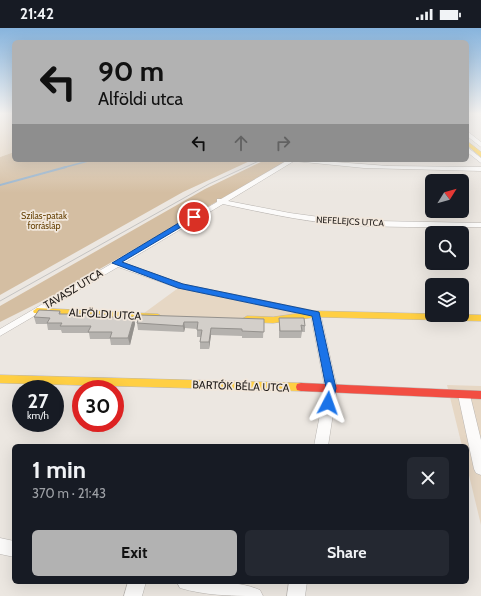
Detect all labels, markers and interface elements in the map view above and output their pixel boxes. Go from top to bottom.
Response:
text: 21:42 [20,5,54,23]
text: 90 m [98,54,164,88]
icon: left [32,56,84,108]
text: Alföldi utca [98,88,183,110]
icon: left [188,132,210,154]
icon: ahead [230,132,252,154]
icon: right [272,132,294,154]
north arrow [425,174,469,218]
map controls [425,174,469,322]
pin [177,200,211,234]
icon: arrive [183,206,205,228]
park label: Szilas-patak forrásláp [21,210,67,231]
street label: NEFELEJCS UTCA [316,214,385,228]
button: search [425,226,469,270]
street label: TAVASZ UTCA [41,266,105,312]
button: layers [425,278,469,322]
street label: ALFÖLDI UTCA [69,305,142,323]
street label: BARTÓK BÉLA UTCA [192,377,290,395]
speed limit sign: 30 [72,380,124,432]
position arrow [307,382,349,424]
text: 27 [28,389,48,413]
text: km/h [27,409,49,422]
text: 1 min [32,455,86,484]
button: close [407,457,449,499]
text: 370 m · 21:43 [32,485,106,501]
button: Exit [32,530,237,576]
button: Share [245,530,449,576]

